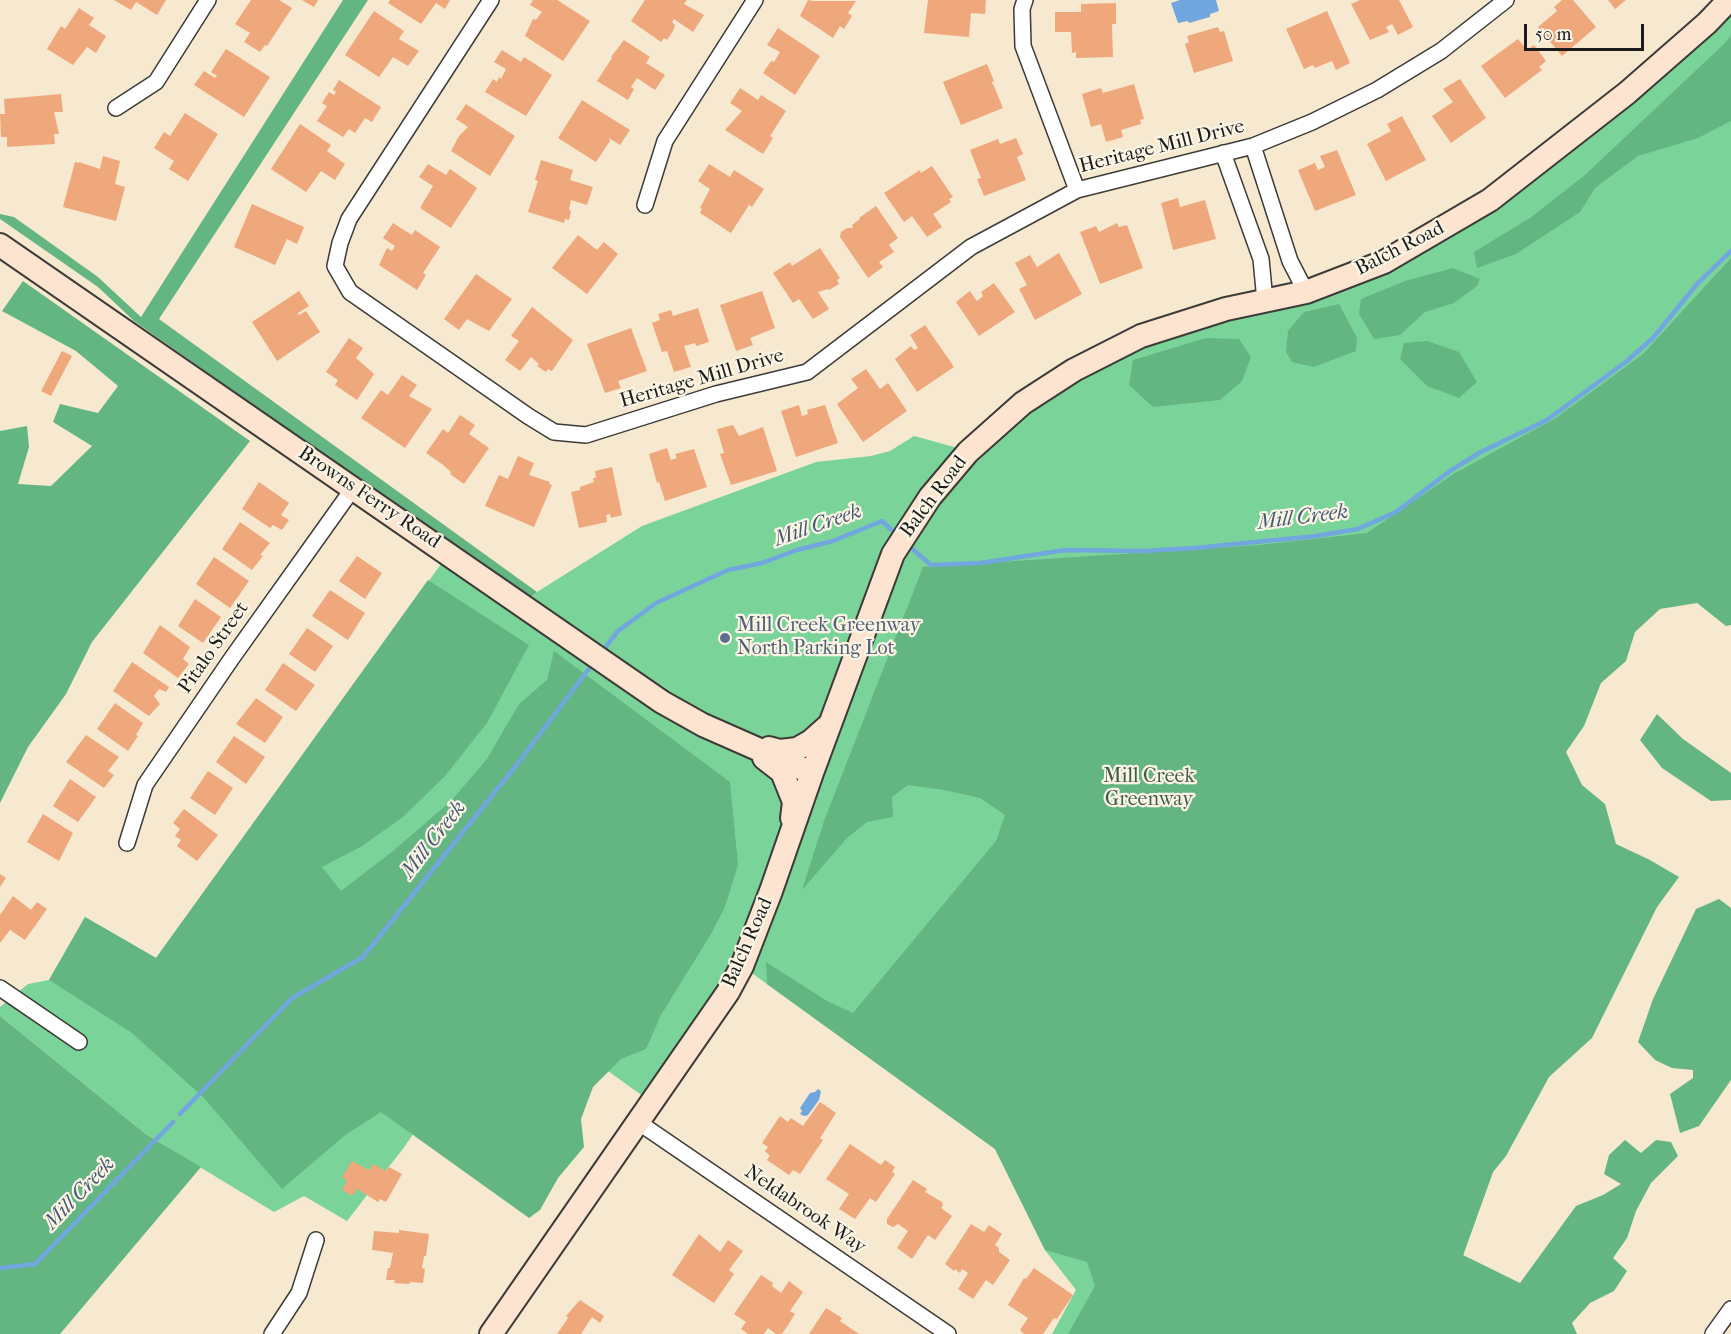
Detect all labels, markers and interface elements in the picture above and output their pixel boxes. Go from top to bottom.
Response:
scale bar [1527,12,1647,50]
text: 50 m [1535,24,1571,45]
street label: Heritage Mill Drive [1077,115,1247,179]
street label: Balch Road [1352,216,1448,282]
street label: Heritage Mill Drive [617,344,787,414]
street label: Browns Ferry Road [293,442,445,554]
street label: Balch Road [895,451,973,543]
water label: Mill Creek [771,499,865,553]
water label: Mill Creek [1256,500,1350,536]
street label: Pitalo Street [174,597,254,699]
place label: Mill Creek Greenway North Parking Lot [737,614,920,661]
marker: Mill Creek Greenway North Parking Lot [718,631,732,645]
park label: Mill Creek Greenway [1103,765,1195,812]
water label: Mill Creek [396,796,472,884]
street label: Balch Road [717,894,779,992]
water label: Mill Creek [39,1153,121,1235]
street label: Neldabrook Way [740,1161,870,1259]

